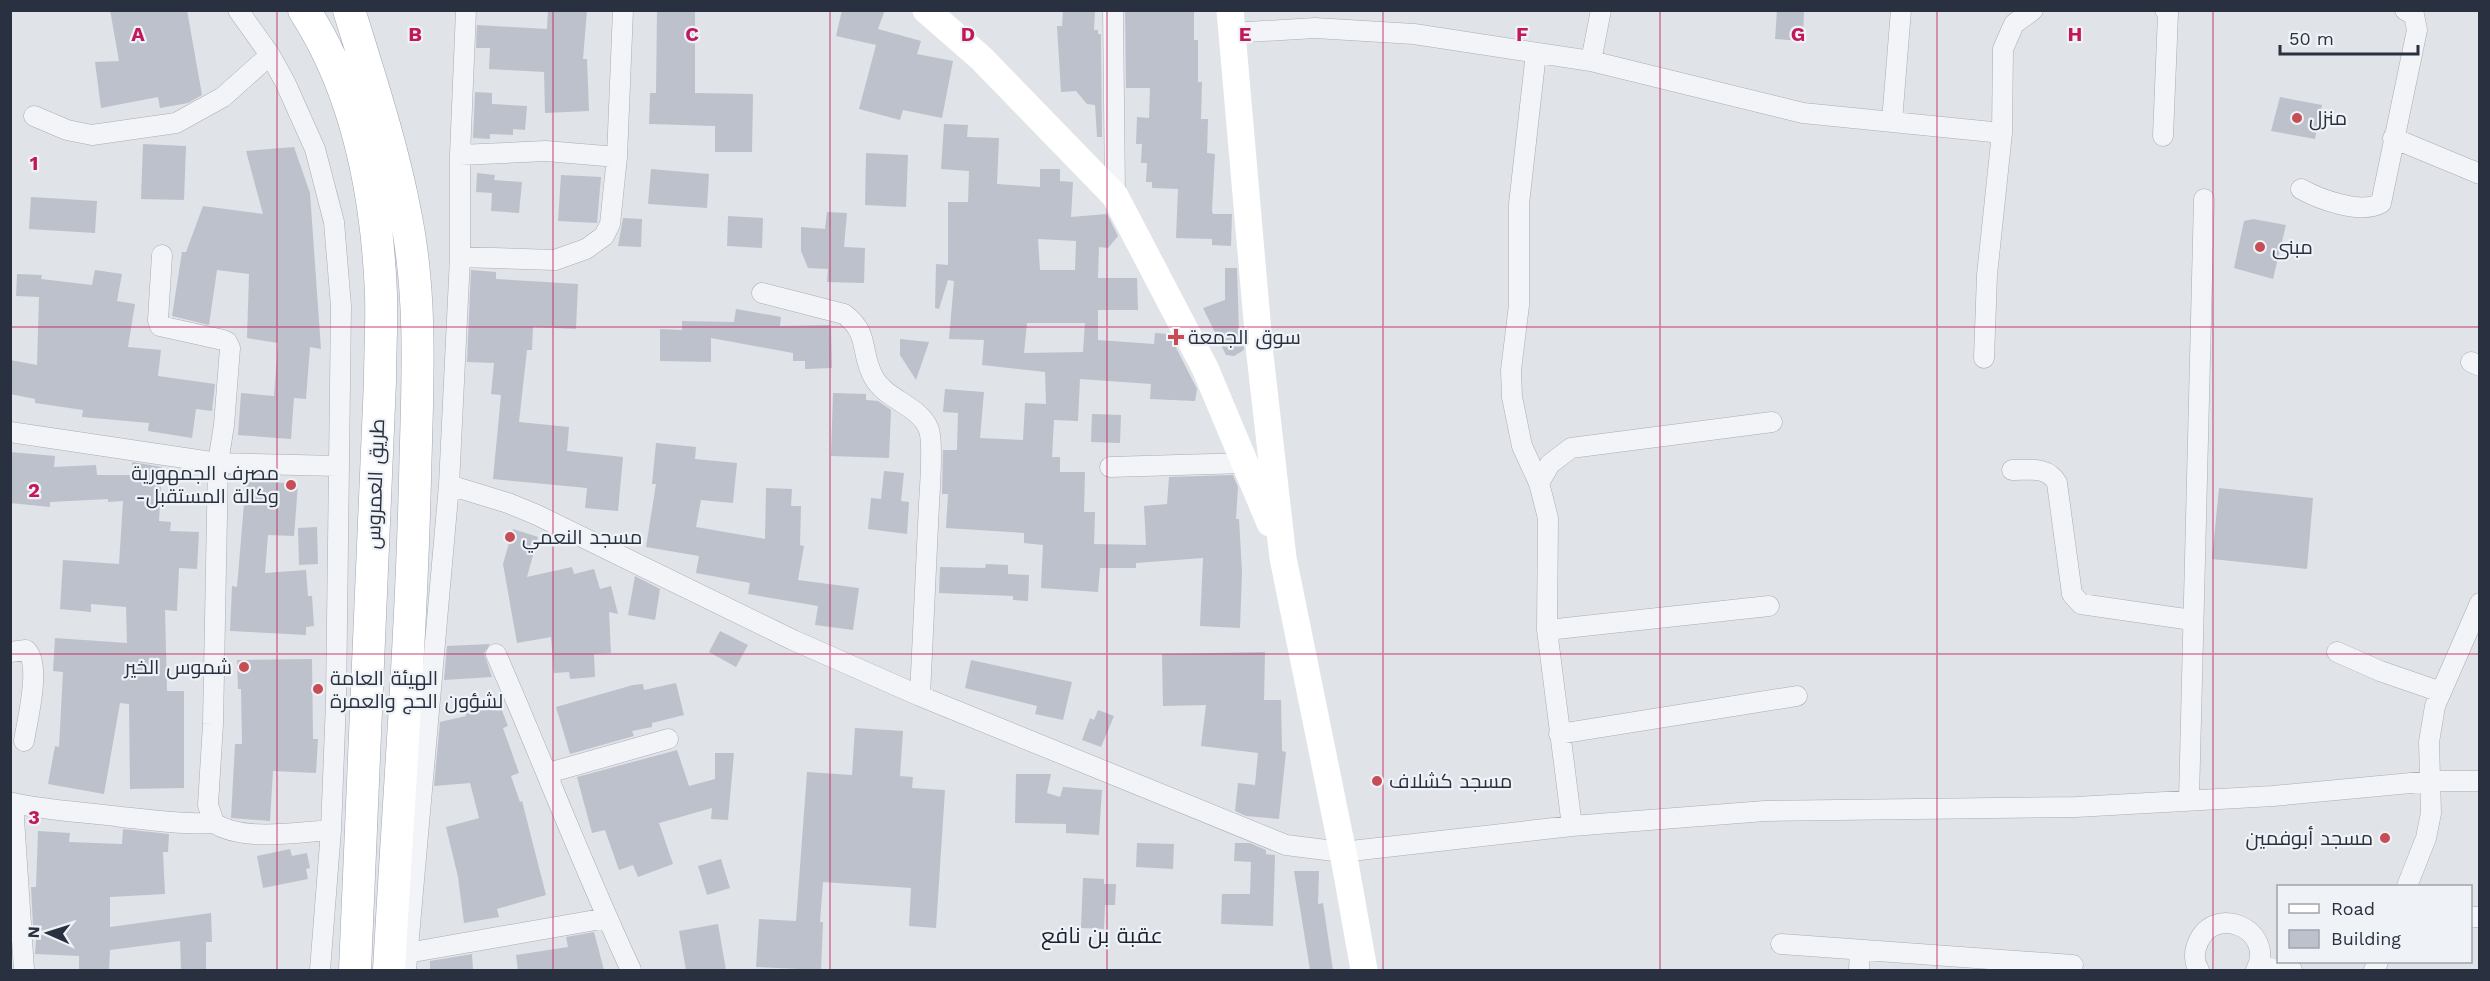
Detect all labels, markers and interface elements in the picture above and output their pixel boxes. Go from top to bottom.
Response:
scale bar [2280,18,2418,56]
text: A [131,22,145,46]
text: B [408,22,422,46]
text: C [685,22,699,46]
text: D [961,22,975,46]
text: E [1239,22,1251,46]
text: F [1516,22,1528,46]
text: G [1791,22,1805,46]
text: H [2068,22,2082,46]
text: 50 m [2289,28,2334,49]
place label: منزل [2309,106,2347,131]
marker: منزل [2290,111,2304,125]
text: 1 [30,151,38,175]
place label: مبنى [2272,235,2313,260]
marker: مبنى [2253,240,2267,254]
place label: سوق الجمعة [1188,325,1301,350]
marker: سوق الجمعة [1169,330,1183,344]
street label: طريق العمروس [361,418,390,550]
place label: مصرف الجمهورية -وكالة المستقبل [131,461,279,509]
text: 2 [28,478,40,502]
marker: مصرف الجمهورية -وكالة المستقبل [284,478,298,492]
place label: مسجد النعمي [522,525,642,553]
marker: مسجد النعمي [503,530,517,544]
place label: شموس الخير [124,655,232,680]
marker: شموس الخير [237,660,251,674]
place label: الهيئة العامة لشؤون الحج والعمرة [330,666,503,715]
marker: الهيئة العامة لشؤون الحج والعمرة [311,682,325,696]
place label: مسجد كشلاف [1389,769,1512,793]
marker: مسجد كشلاف [1370,774,1384,788]
text: 3 [28,805,40,829]
place label: مسجد أبوفمين [2246,826,2373,851]
marker: مسجد أبوفمين [2378,831,2392,845]
legend [2277,885,2472,963]
text: Road [2331,898,2375,919]
north arrow [18,903,78,963]
district label: عقبة بن نافع [1041,923,1163,950]
text: N [24,926,43,939]
text: Building [2331,928,2401,949]

